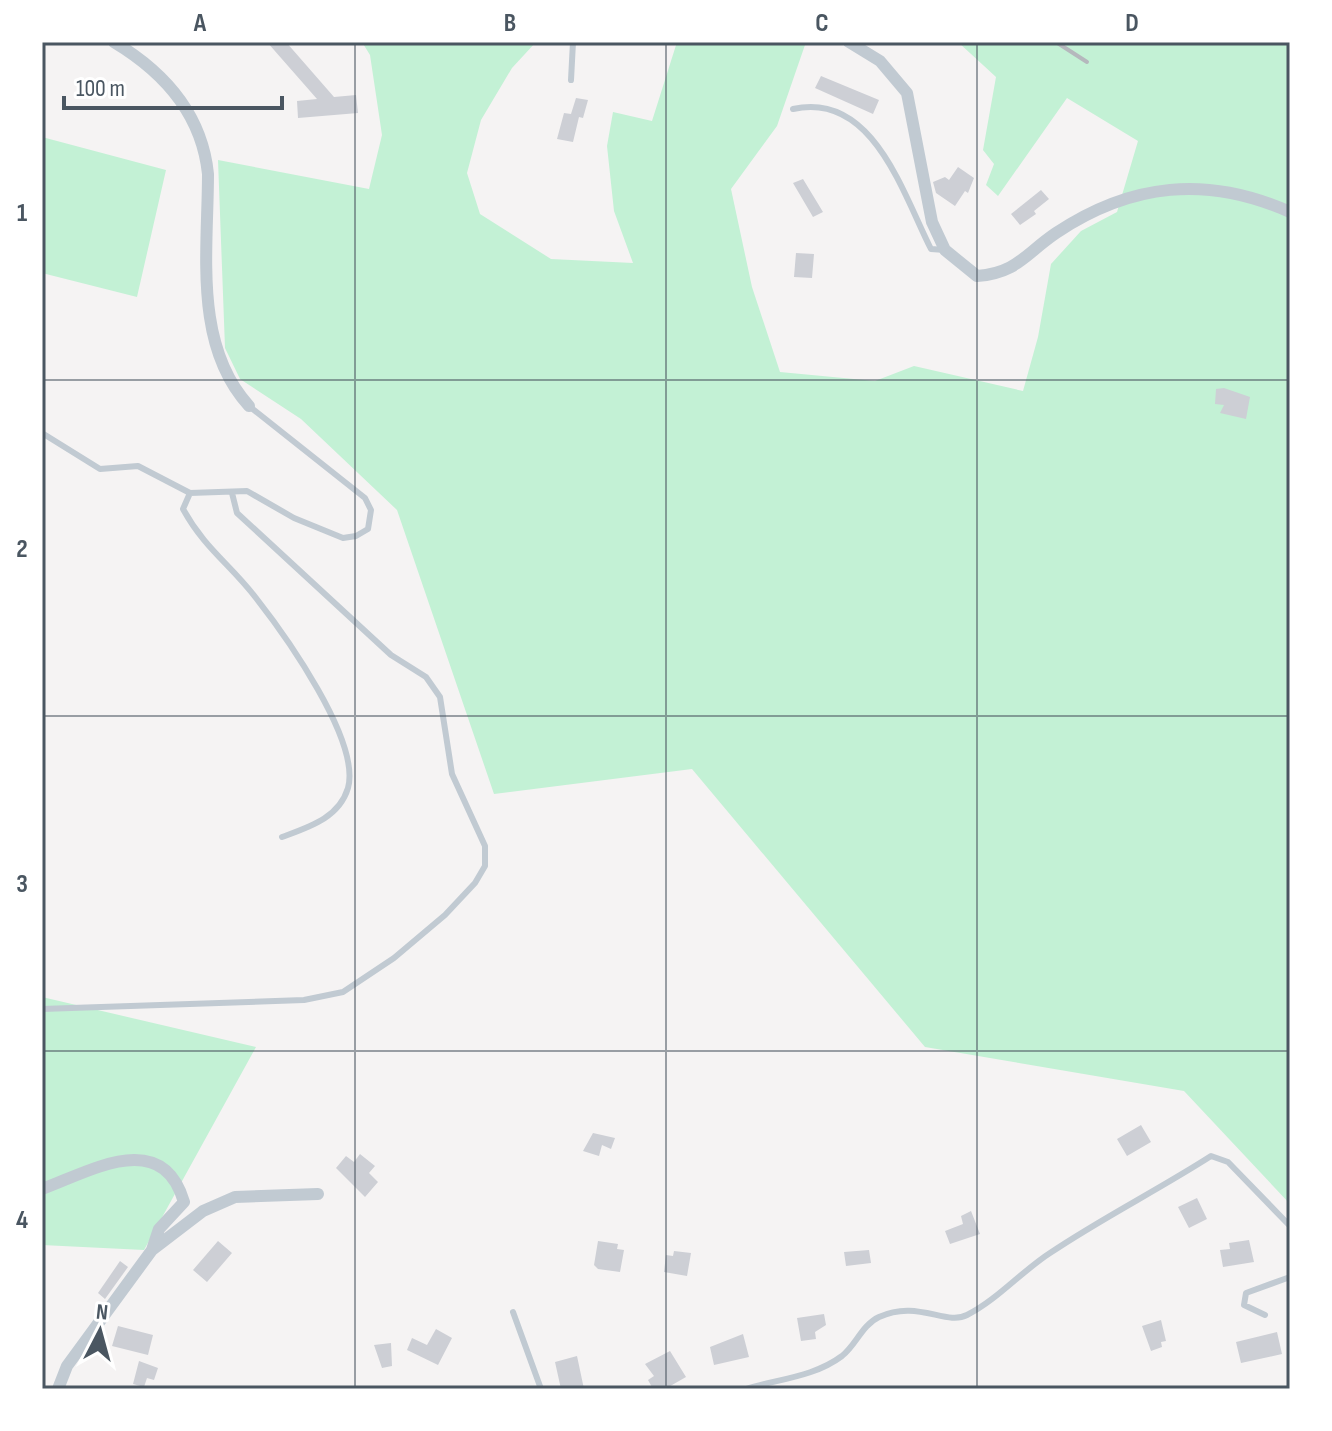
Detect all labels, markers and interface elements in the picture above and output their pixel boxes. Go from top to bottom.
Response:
text: A [193,8,207,39]
text: B [504,8,516,39]
text: C [815,8,829,39]
text: D [1125,8,1139,39]
scale bar [64,60,282,110]
text: 100 m [76,74,125,103]
text: 1 [17,198,27,229]
text: 2 [16,534,28,565]
text: 3 [16,869,28,900]
text: 4 [16,1205,28,1236]
north arrow [60,1291,140,1371]
text: N [95,1299,109,1327]

